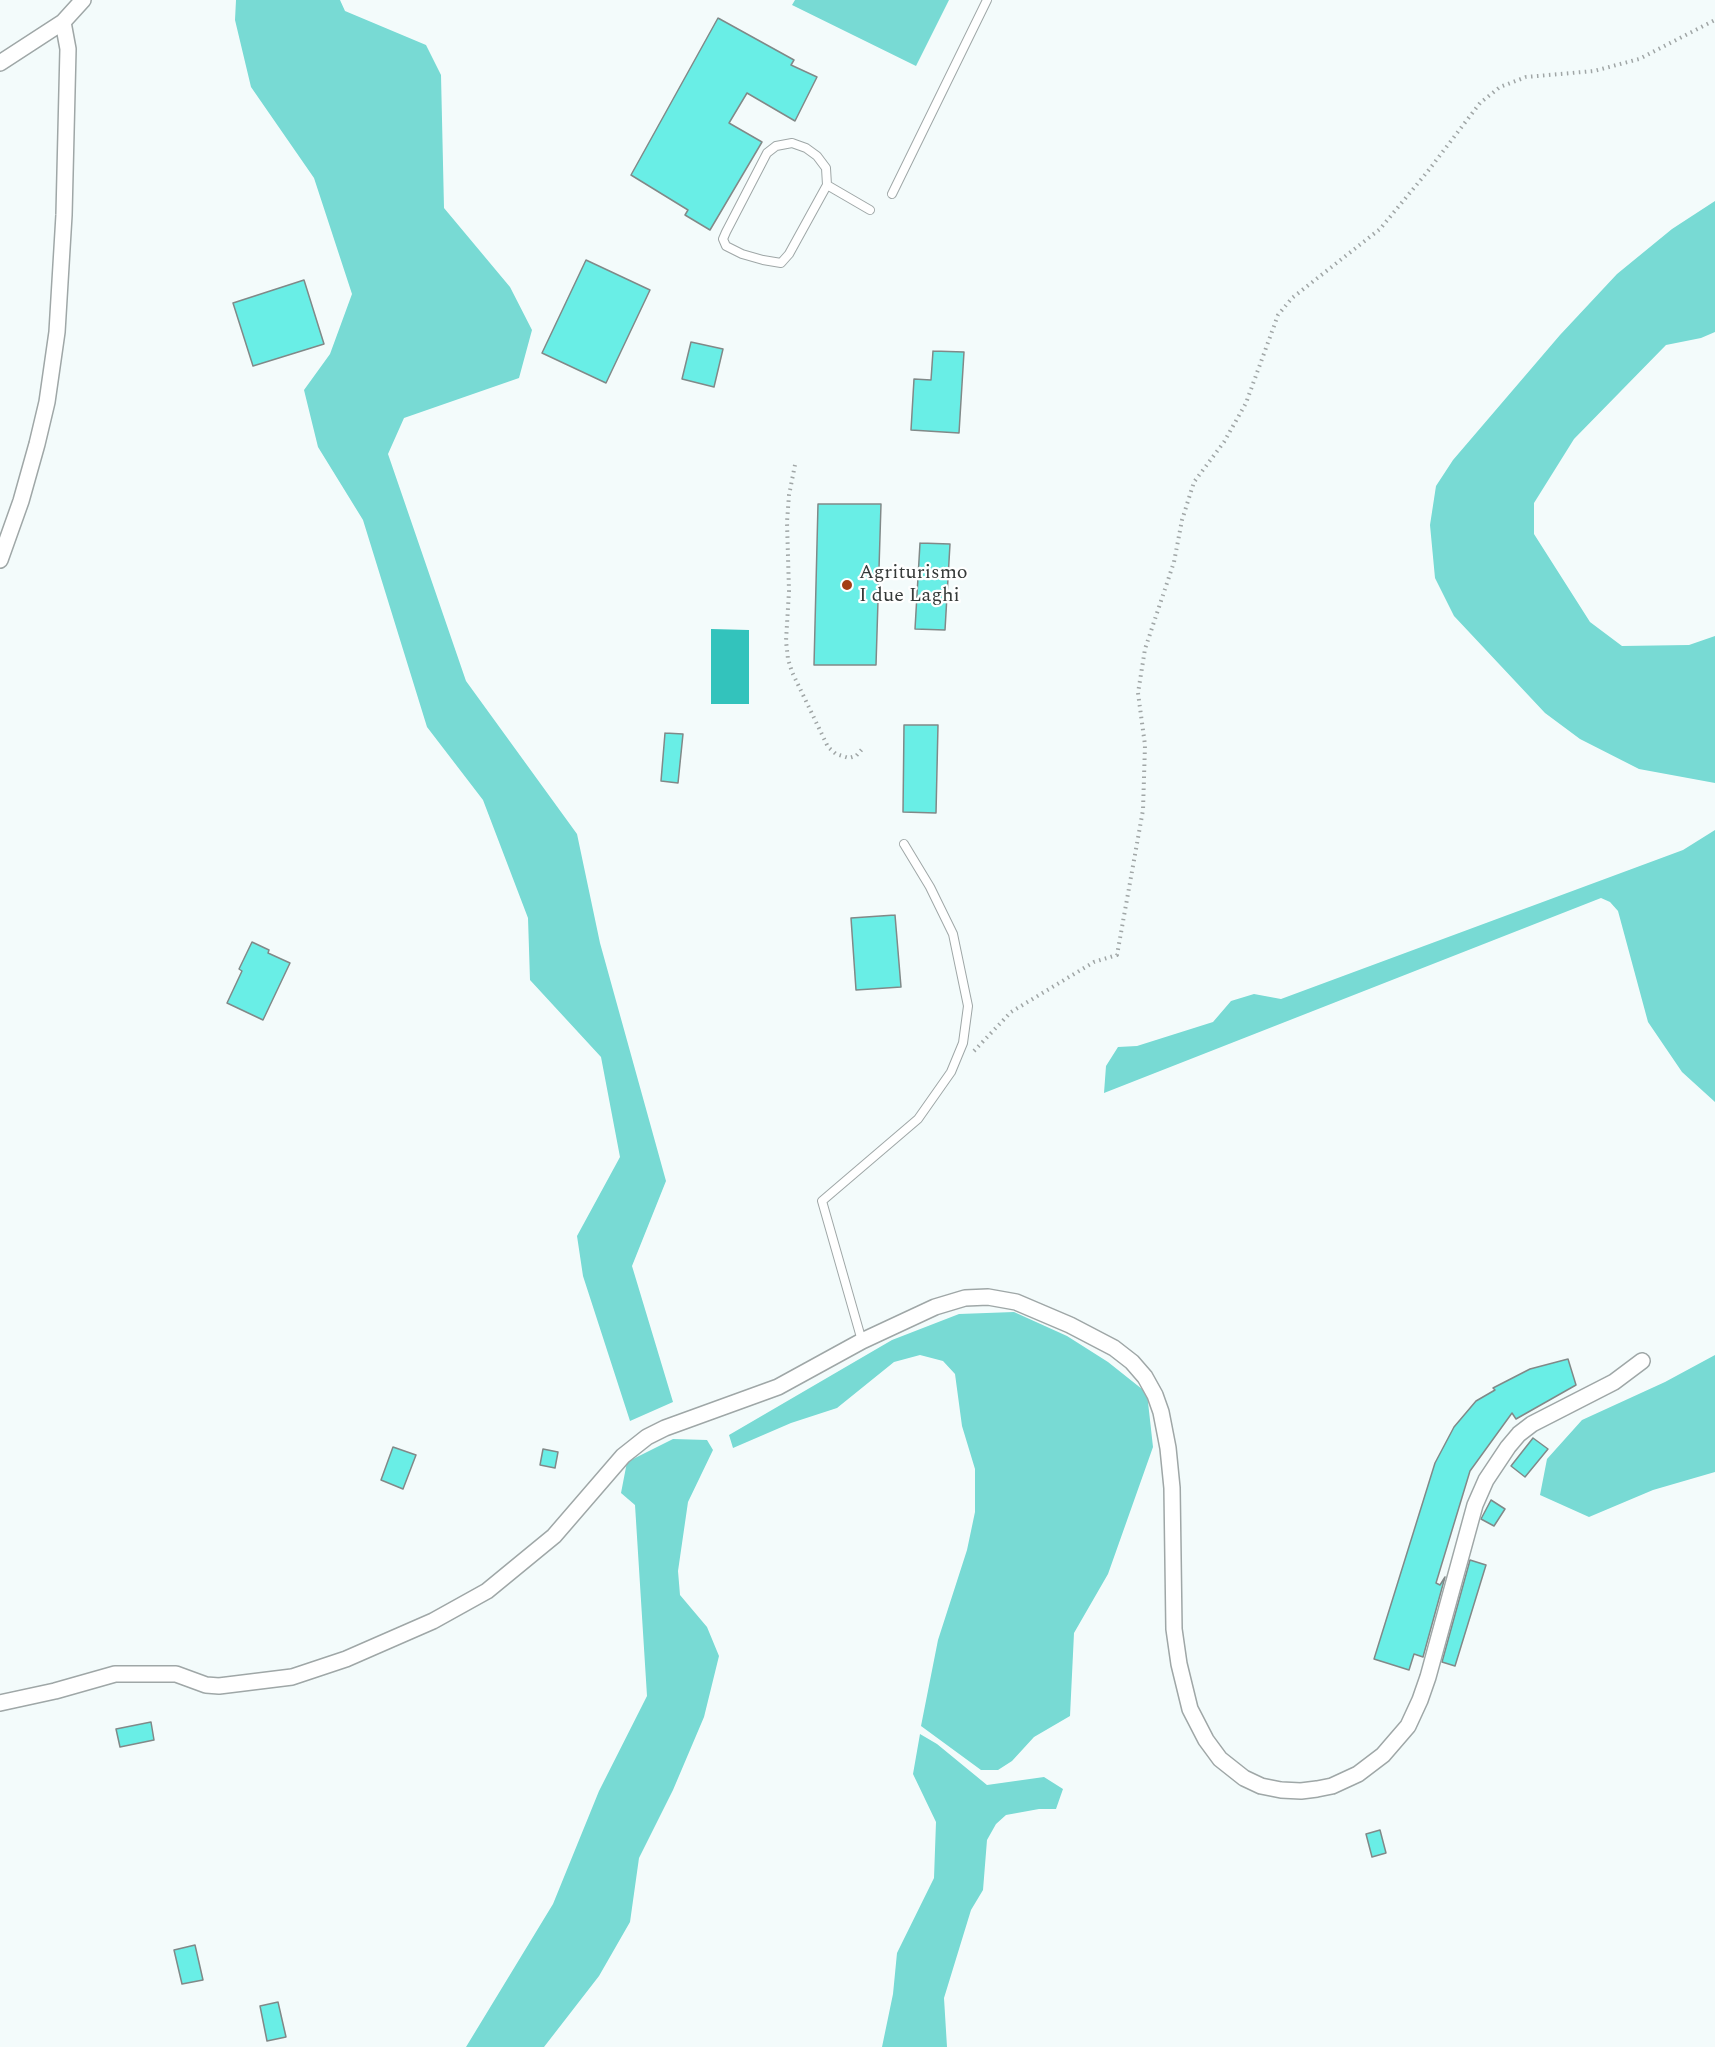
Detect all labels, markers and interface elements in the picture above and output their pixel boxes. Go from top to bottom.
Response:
place label: Agriturismo I due Laghi [859,562,968,609]
marker: Agriturismo I due Laghi [840,578,854,592]

